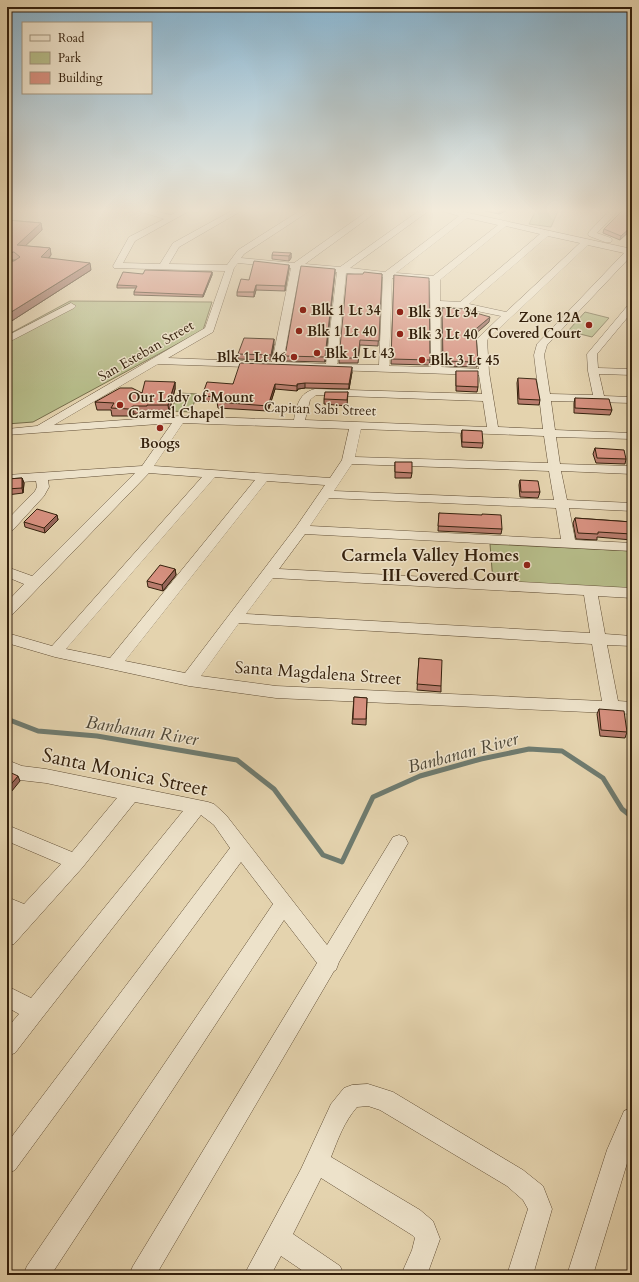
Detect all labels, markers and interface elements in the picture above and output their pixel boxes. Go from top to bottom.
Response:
legend [22,22,152,94]
text: Road [58,30,85,46]
text: Park [58,50,82,66]
text: Building [58,70,103,86]
place label: Blk 1 Lt 34 [311,301,381,320]
place label: Blk 3 Lt 34 [408,303,478,322]
marker: Blk 1 Lt 34 [298,305,308,315]
marker: Blk 3 Lt 34 [395,307,405,317]
place label: Zone 12A Covered Court [488,308,581,343]
street label: San Esteban Street [95,316,198,386]
marker: Zone 12A Covered Court [584,320,594,330]
place label: Blk 1 Lt 40 [307,322,377,341]
place label: Blk 3 Lt 40 [408,325,478,344]
marker: Blk 1 Lt 40 [294,326,304,336]
marker: Blk 3 Lt 40 [395,329,405,339]
place label: Blk 1 Lt 43 [325,344,395,363]
place label: Blk 1 Lt 46 [216,348,286,367]
marker: Blk 1 Lt 43 [312,348,322,358]
place label: Blk 3 Lt 45 [430,351,500,370]
marker: Blk 1 Lt 46 [289,352,299,362]
marker: Blk 3 Lt 45 [417,355,427,365]
place label: Our Lady of Mount Carmel Chapel [128,388,254,423]
street label: Capitan Sabi Street [264,398,377,420]
marker: Our Lady of Mount Carmel Chapel [115,400,125,410]
marker: Boogs [155,423,165,433]
place label: Boogs [140,434,180,453]
place label: Carmela Valley Homes III Covered Court [341,544,519,587]
marker: Carmela Valley Homes III Covered Court [522,560,532,570]
street label: Santa Magdalena Street [234,656,403,690]
water label: Banbanan River [84,710,201,752]
water label: Banbanan River [405,726,522,780]
street label: Santa Monica Street [40,741,211,803]

